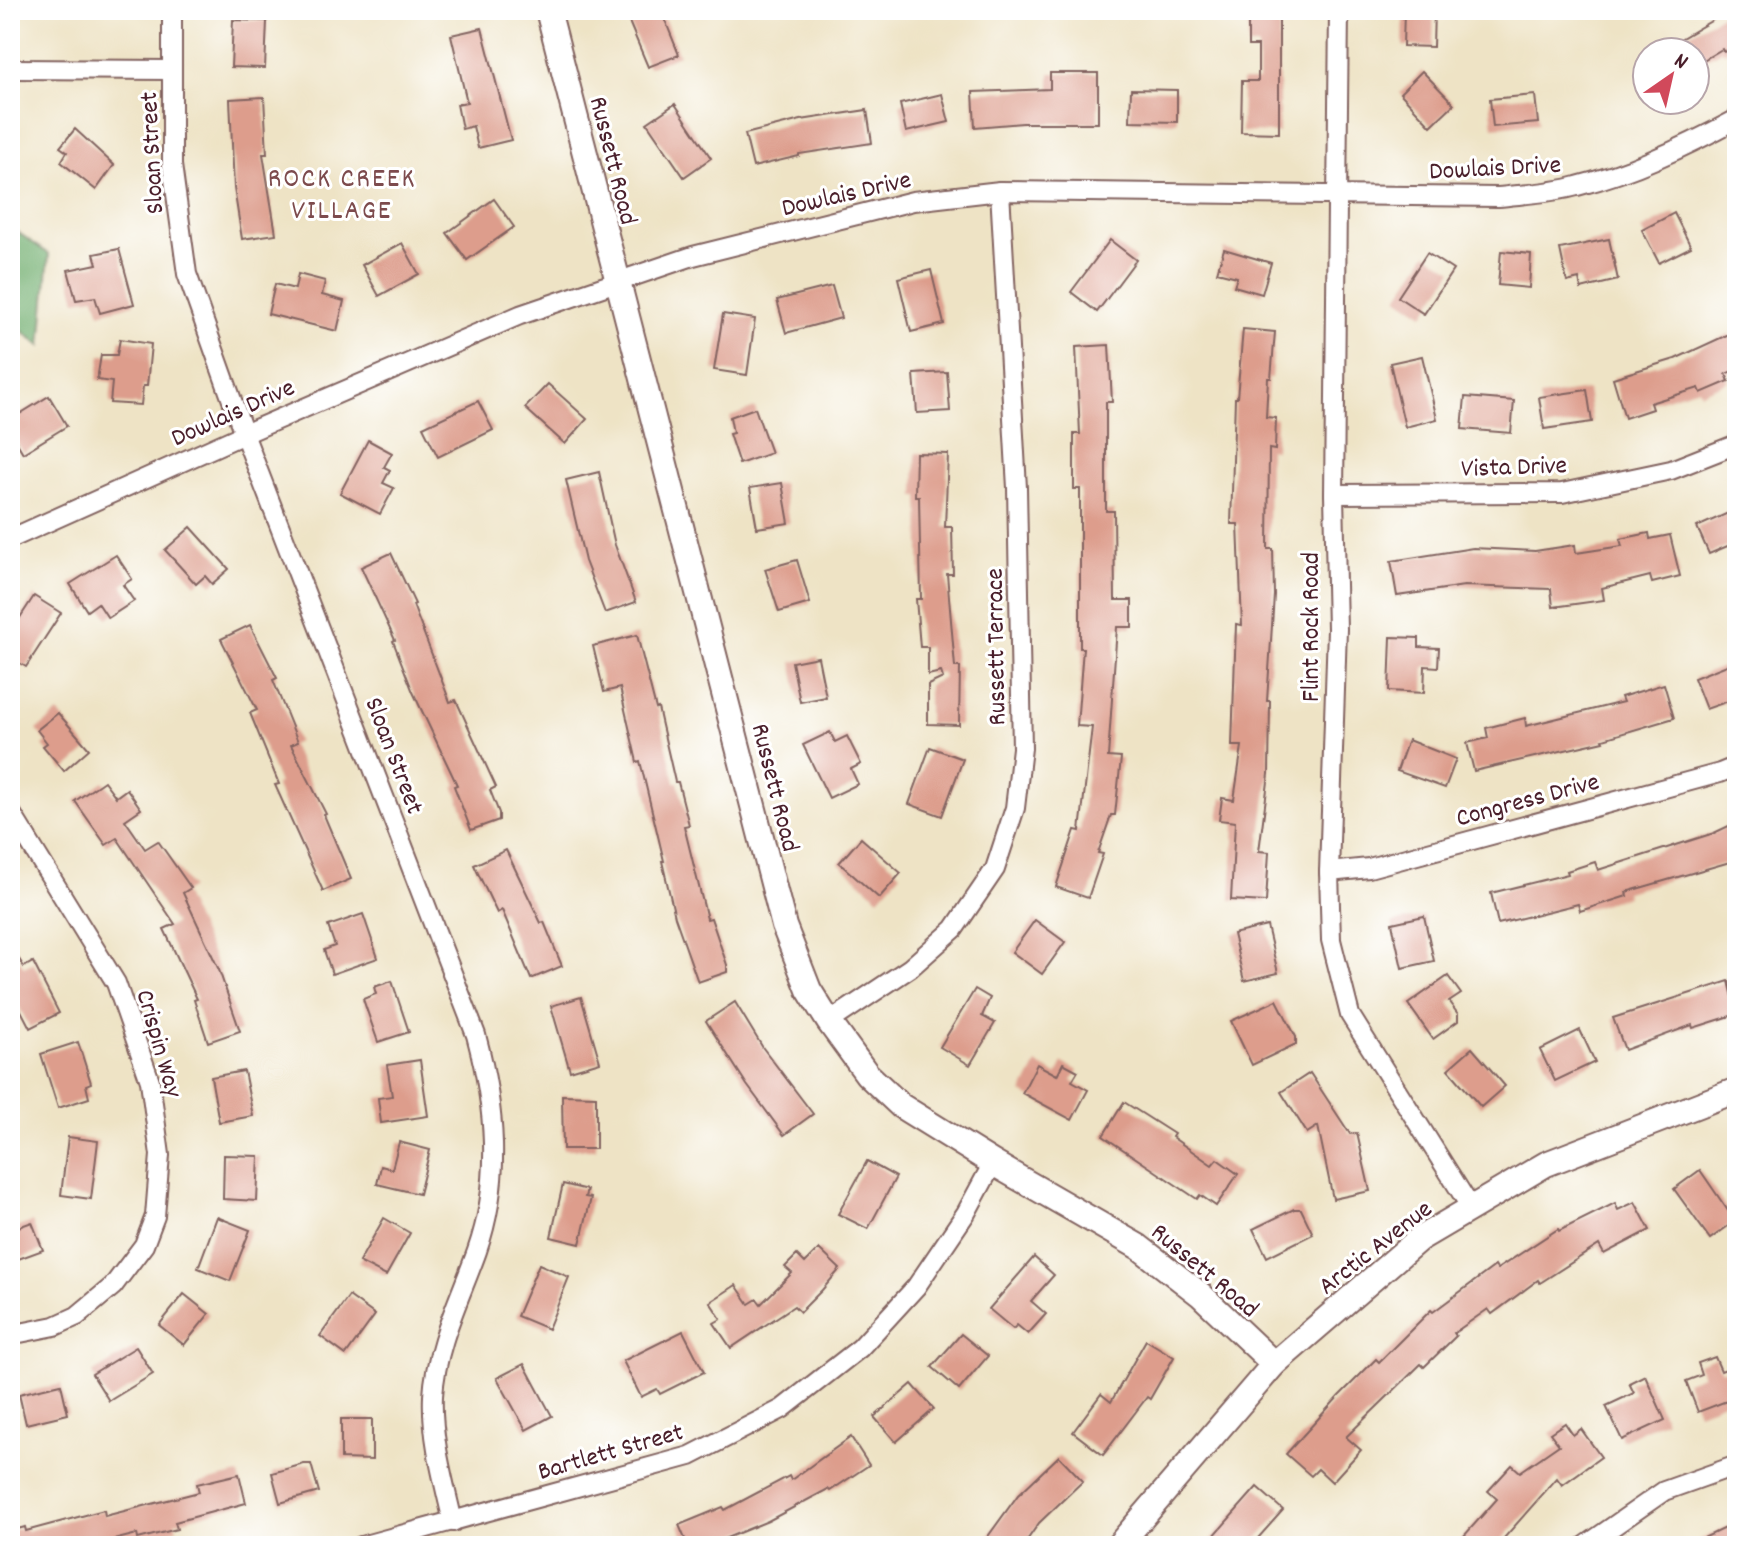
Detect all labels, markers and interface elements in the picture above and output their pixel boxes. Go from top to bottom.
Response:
north arrow [1631,36,1711,116]
text: N [1667,46,1694,78]
street label: Sloan Street [132,90,175,215]
street label: Russett Road [578,93,645,229]
street label: Dowlais Drive [1428,148,1562,191]
district label: ROCK CREEK VILLAGE [268,161,416,233]
street label: Dowlais Drive [778,163,915,228]
street label: Dowlais Drive [166,370,301,458]
street label: Vista Drive [1460,448,1568,489]
street label: Flint Rock Road [1294,552,1331,702]
street label: Russett Terrace [978,568,1017,726]
street label: Sloan Street [353,692,432,820]
street label: Russett Road [740,720,807,856]
street label: Congress Drive [1452,765,1604,838]
street label: Crispin Way [125,986,191,1103]
street label: Arctic Avenue [1311,1192,1441,1305]
street label: Russett Road [1142,1215,1266,1328]
street label: Bartlett Street [534,1415,688,1492]

